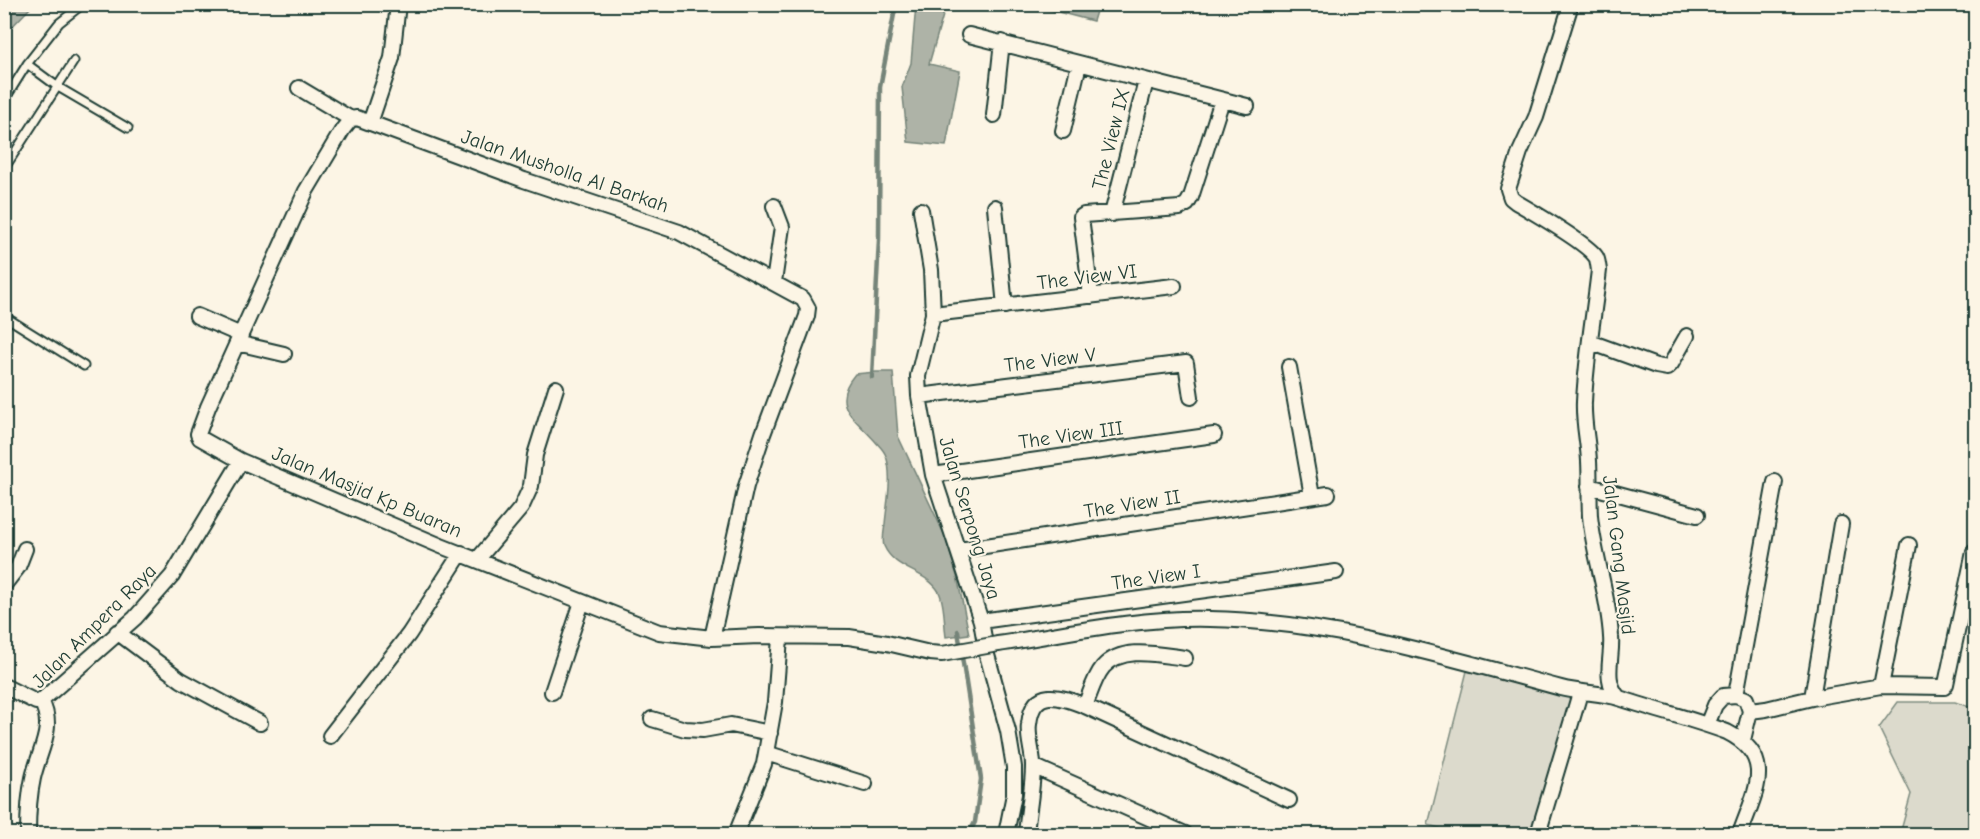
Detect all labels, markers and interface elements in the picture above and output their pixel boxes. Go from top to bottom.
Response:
street label: The View IX [1087,86,1135,192]
street label: Jalan Musholla Al Barkah [458,125,672,217]
street label: The View VI [1036,259,1138,295]
street label: The View V [1003,343,1098,377]
street label: The View III [1017,416,1125,454]
street label: Jalan Serpong Jaya [934,434,1006,602]
street label: Jalan Masjid Kp Buaran [269,442,465,542]
street label: Jalan Gang Masjid [1598,474,1640,636]
street label: The View II [1082,485,1182,523]
street label: Jalan Ampera Raya [27,559,161,693]
street label: The View I [1110,559,1202,595]

